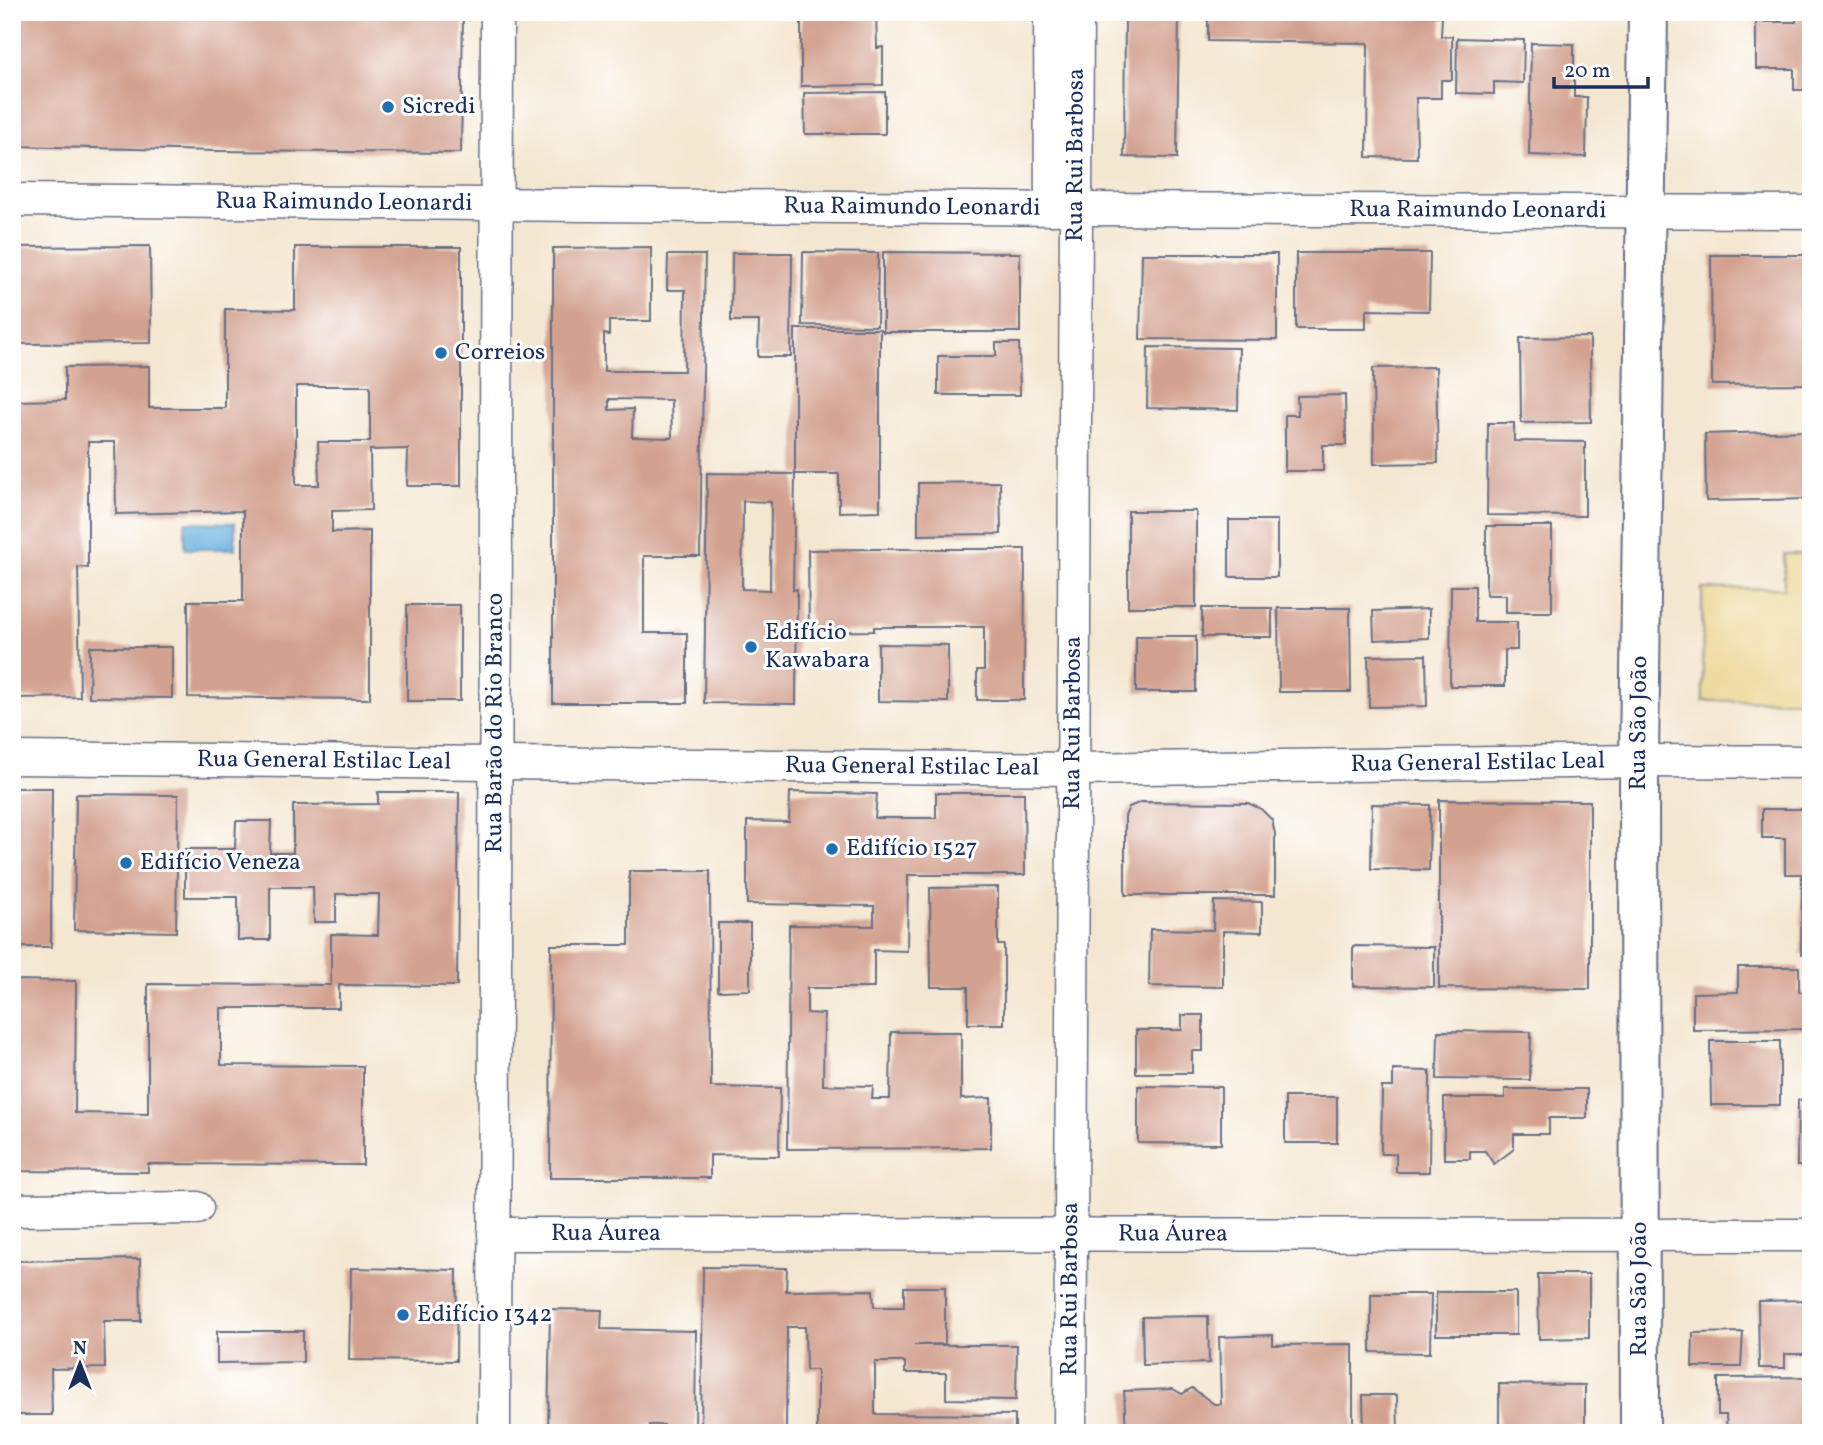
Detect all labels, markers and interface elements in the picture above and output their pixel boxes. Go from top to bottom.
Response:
scale bar [1554,46,1648,90]
text: 20 m [1564,57,1610,86]
street label: Rua Rui Barbosa [1059,68,1094,242]
place label: Sicredi [402,90,475,124]
marker: Sicredi [380,99,396,115]
street label: Rua Raimundo Leonardi [215,185,473,221]
street label: Rua Raimundo Leonardi [783,190,1041,226]
street label: Rua Raimundo Leonardi [1349,193,1607,228]
place label: Correios [455,336,545,370]
marker: Correios [433,345,449,361]
street label: Rua Barão do Rio Branco [478,593,513,853]
place label: Edifício Kawabara [765,616,870,678]
street label: Rua Rui Barbosa [1056,636,1091,810]
marker: Edifício Kawabara [743,639,759,655]
street label: Rua São João [1622,655,1657,791]
street label: Rua General Estilac Leal [197,743,451,780]
street label: Rua General Estilac Leal [1350,744,1605,782]
street label: Rua General Estilac Leal [785,749,1039,786]
place label: Edifício 1527 [846,832,977,866]
marker: Edifício 1527 [824,841,840,857]
place label: Edifício Veneza [140,846,301,880]
marker: Edifício Veneza [118,855,134,871]
street label: Rua Rui Barbosa [1053,1202,1088,1376]
street label: Rua Áurea [551,1217,661,1251]
street label: Rua Áurea [1118,1217,1228,1252]
street label: Rua São João [1623,1222,1657,1356]
place label: Edifício 1342 [417,1298,552,1332]
marker: Edifício 1342 [395,1307,411,1323]
north arrow [46,1330,116,1400]
text: N [73,1336,87,1362]

